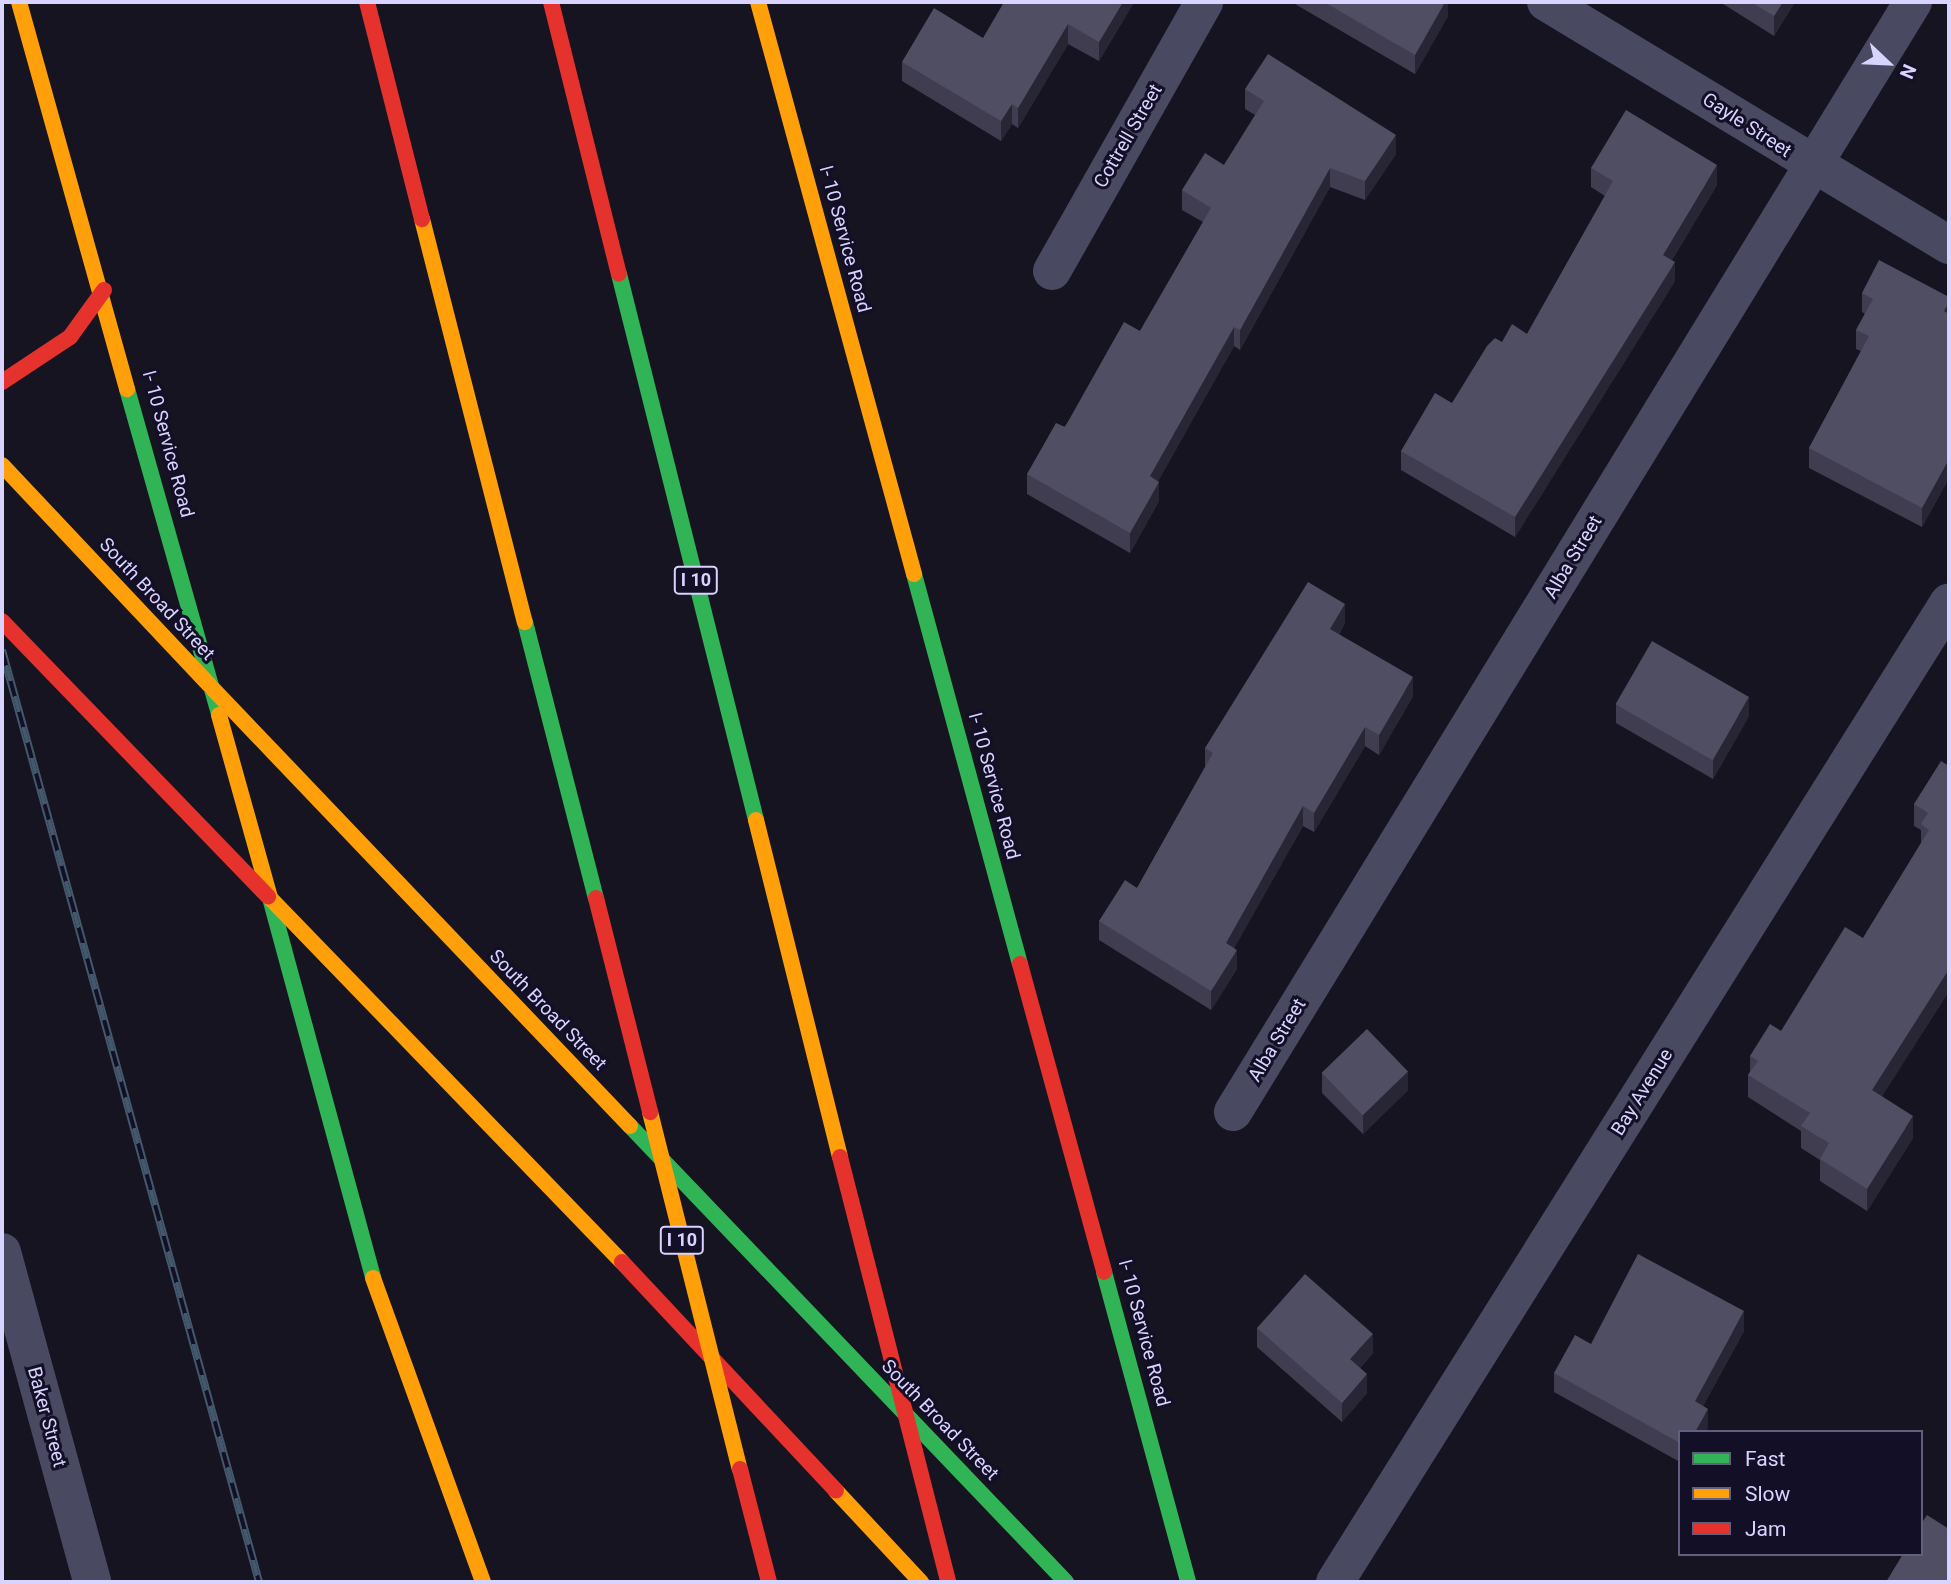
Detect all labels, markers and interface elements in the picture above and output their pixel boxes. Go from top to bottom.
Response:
north arrow [1853,28,1923,98]
text: N [1895,61,1921,82]
street label: Cottrell Street [1089,80,1167,192]
street label: Gayle Street [1698,88,1796,162]
street label: I- 10 Service Road [814,163,876,315]
street label: I- 10 Service Road [137,368,199,520]
street label: Alba Street [1539,511,1607,603]
street label: South Broad Street [95,533,219,665]
road number: I 10 [673,566,719,594]
street label: I- 10 Service Road [963,710,1025,862]
street label: South Broad Street [485,945,611,1075]
street label: Alba Street [1243,994,1311,1086]
street label: Bay Avenue [1606,1044,1678,1140]
road number: I 10 [659,1226,705,1254]
street label: I- 10 Service Road [1113,1257,1175,1409]
street label: South Broad Street [877,1355,1003,1485]
street label: Baker Street [23,1364,71,1470]
legend [1678,1430,1923,1556]
text: Fast [1745,1447,1785,1471]
text: Slow [1745,1482,1790,1506]
text: Jam [1745,1517,1786,1541]

